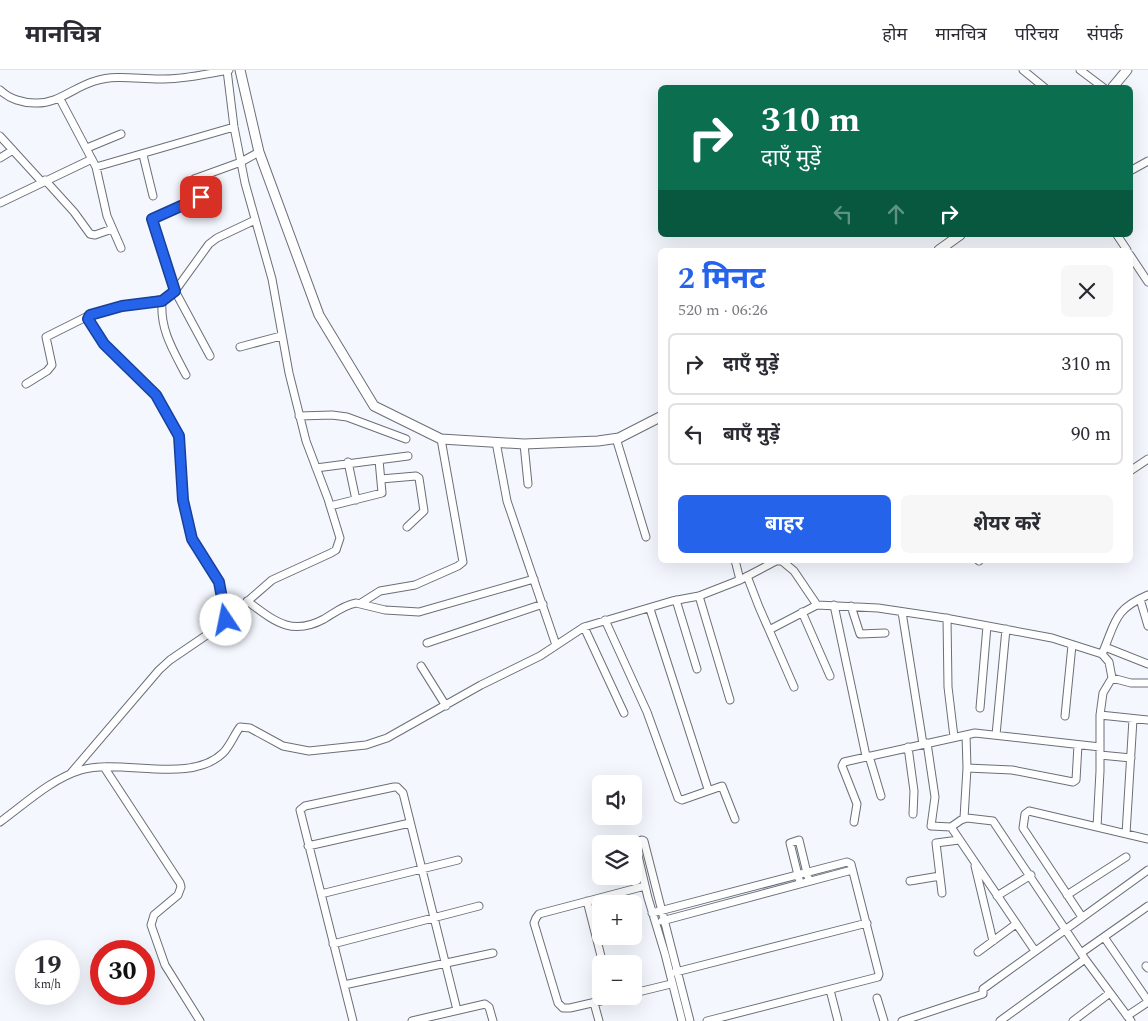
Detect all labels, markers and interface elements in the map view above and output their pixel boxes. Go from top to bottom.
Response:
text: मानचित्र [25,17,101,53]
text: होम [882,21,907,48]
text: मानचित्र [935,21,987,48]
text: परिचय [1015,21,1059,48]
text: संपर्क [1087,21,1123,48]
text: 310 m [761,94,860,147]
icon: right [678,105,743,170]
text: दाएँ मुड़ें [761,142,821,175]
pin [180,176,222,218]
icon: arrive [187,183,215,211]
icon: left [829,200,857,228]
icon: ahead [882,200,910,228]
icon: right [935,200,963,228]
text: 2 मिनट [678,256,765,302]
button: close [1061,265,1113,317]
text: 520 m · 06:26 [678,298,768,322]
icon: right [680,350,708,378]
text: दाएँ मुड़ें [723,350,779,379]
text: 310 m [1061,350,1111,379]
icon: left [680,420,708,448]
text: बाएँ मुड़ें [723,420,780,449]
text: 90 m [1071,420,1111,449]
button: बाहर [678,495,891,553]
button: शेयर करें [901,495,1113,553]
position arrow [199,593,251,645]
map controls [592,775,642,1005]
button: sound [592,775,642,825]
button: layers [592,835,642,885]
button: + [592,895,642,945]
speed limit sign: 30 [90,940,155,1005]
text: 19 [33,947,62,985]
button: − [592,955,642,1005]
text: km/h [34,975,61,994]

